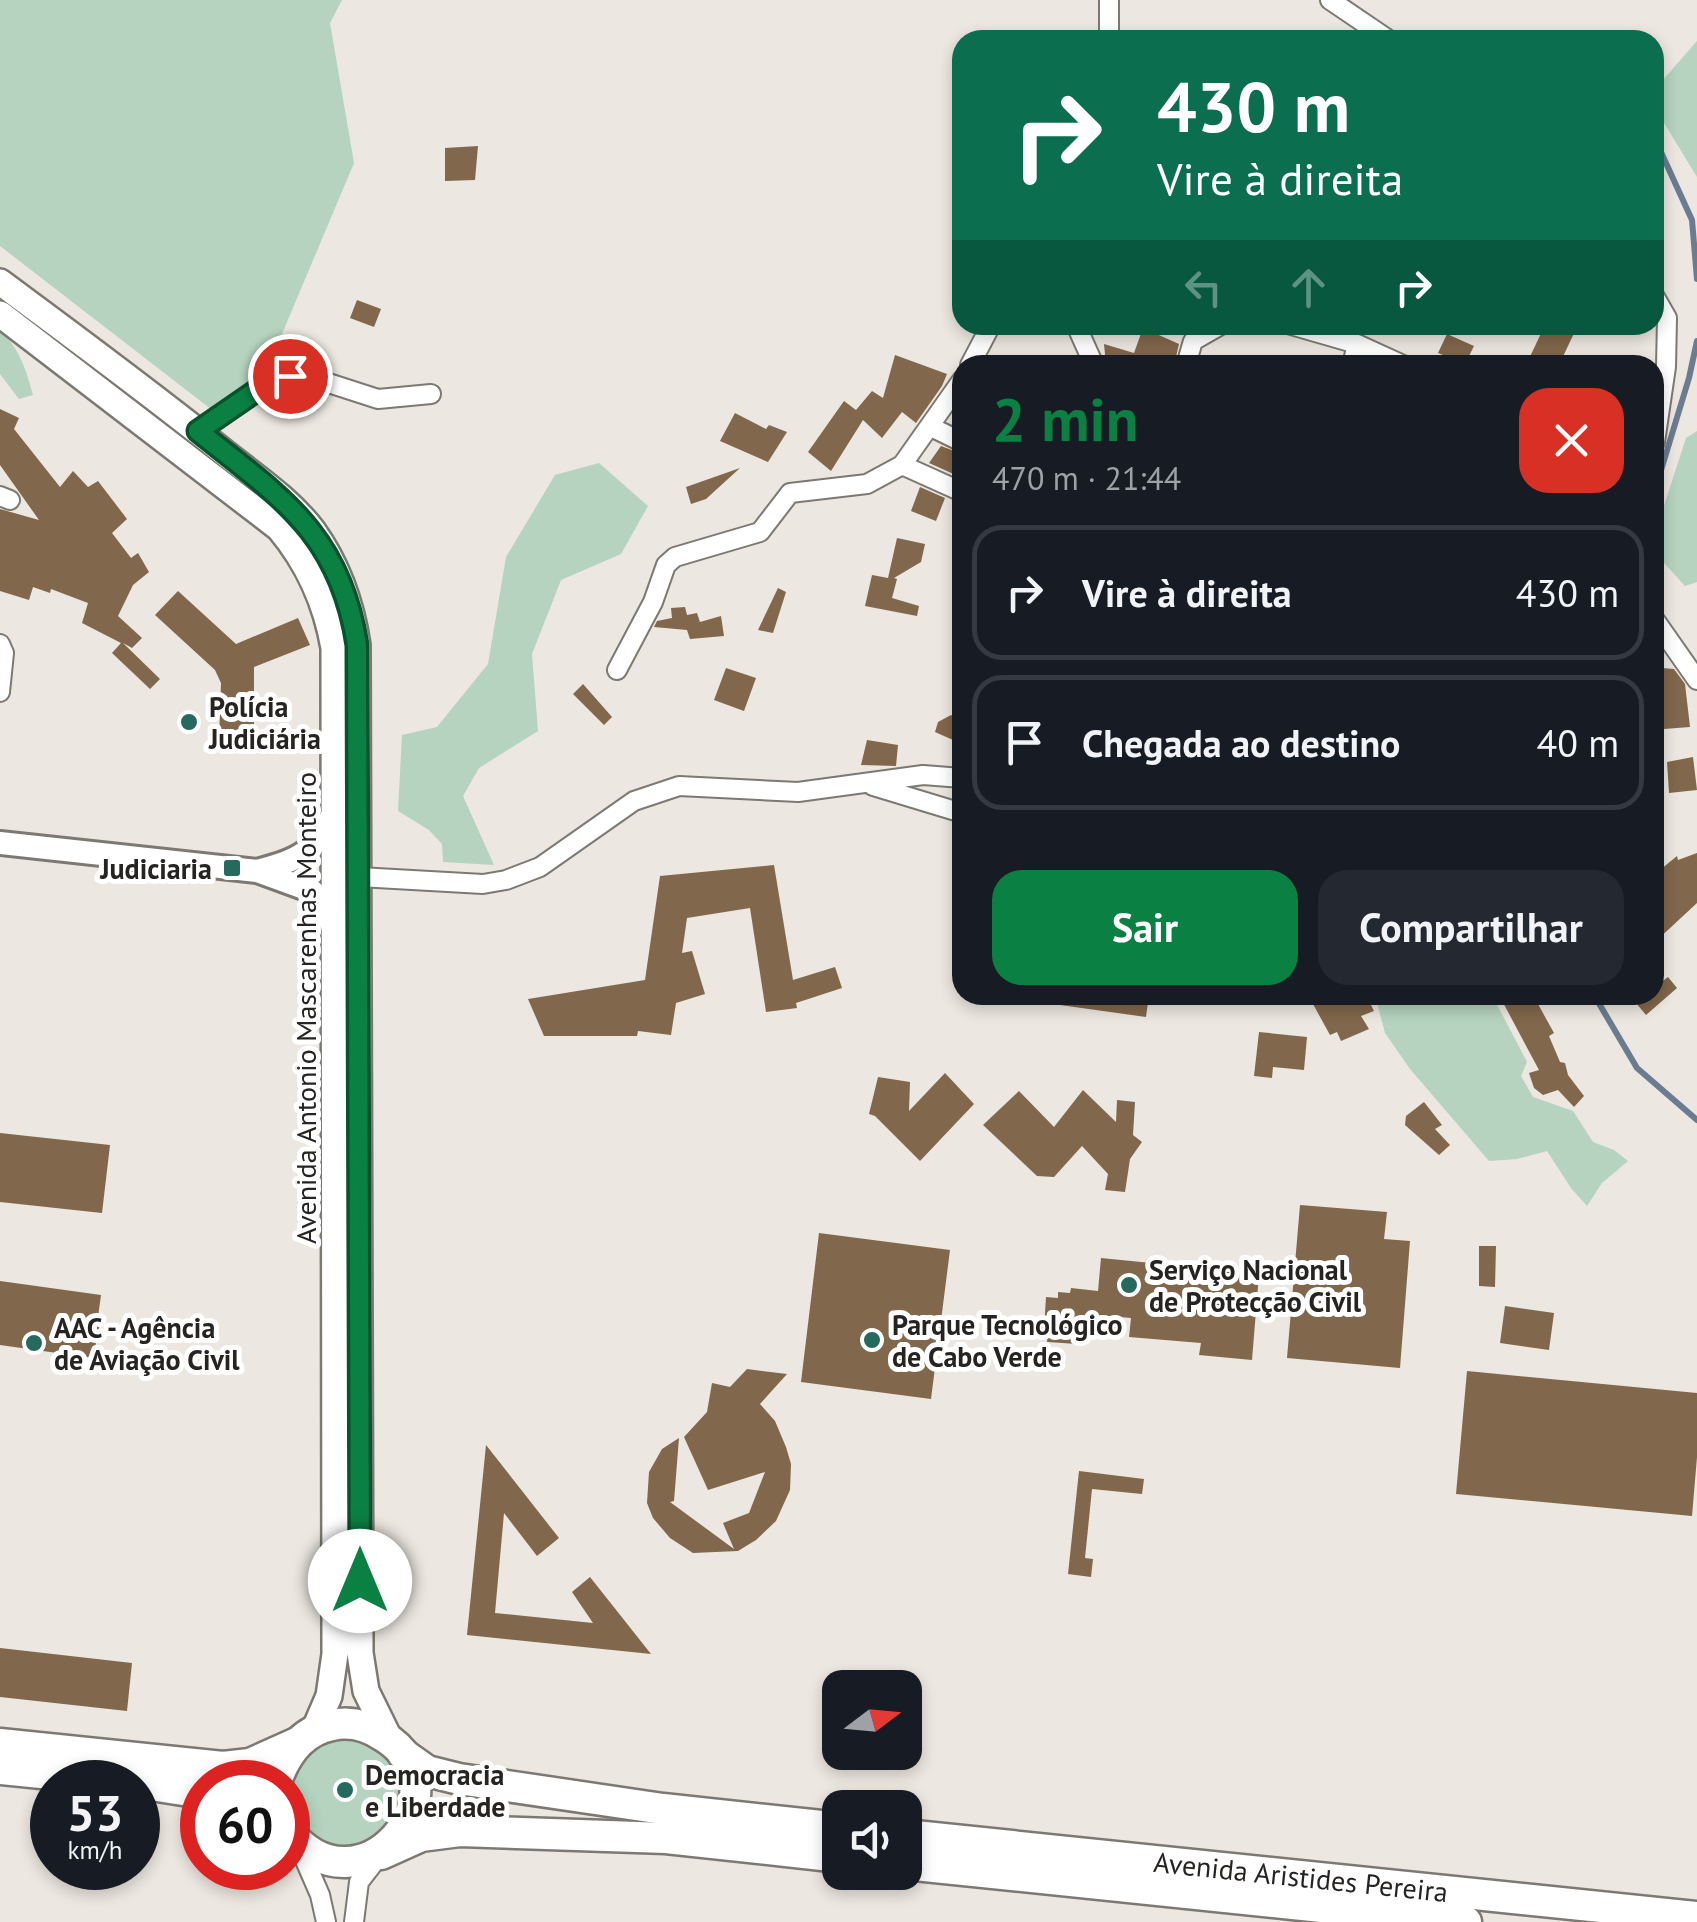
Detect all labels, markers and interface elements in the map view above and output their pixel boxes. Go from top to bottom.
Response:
text: 430 m [1157,61,1350,151]
icon: right [992,70,1122,200]
text: Vire à direita [1157,149,1403,207]
icon: left [1176,260,1231,315]
icon: ahead [1281,260,1336,315]
icon: right [1386,260,1441,315]
pin [248,334,333,419]
icon: arrive [263,349,318,404]
text: 2 min [992,380,1138,458]
button: close [1519,388,1624,493]
text: 470 m · 21:44 [992,457,1181,499]
icon: right [997,565,1052,620]
text: Vire à direita [1082,568,1292,617]
text: 430 m [1516,568,1619,617]
place label: Polícia Judiciária [208,688,321,757]
marker: Polícia Judiciária [178,711,200,733]
icon: arrive [997,715,1052,770]
text: Chegada ao destino [1082,718,1401,767]
text: 40 m [1537,718,1619,767]
street label: Avenida Antonio Mascarenhas Monteiro [287,772,324,1244]
place label: Judiciaria [99,850,212,887]
marker: Judiciaria [221,857,243,879]
button: Sair [992,870,1298,985]
button: Compartilhar [1318,870,1624,985]
place label: Serviço Nacional de Protecção Civil [1149,1251,1362,1320]
marker: Serviço Nacional de Protecção Civil [1118,1274,1140,1296]
place label: Parque Tecnológico de Cabo Verde [892,1306,1123,1375]
place label: AAC - Agência de Aviação Civil [54,1309,240,1378]
marker: Parque Tecnológico de Cabo Verde [861,1329,883,1351]
marker: AAC - Agência de Aviação Civil [23,1332,45,1354]
position arrow [308,1529,412,1633]
north arrow [822,1670,922,1770]
map controls [822,1670,922,1890]
place label: Democracia e Liberdade [365,1756,506,1825]
speed limit sign: 60 [180,1760,310,1890]
marker: Democracia e Liberdade [334,1779,356,1801]
text: 53 [67,1780,123,1845]
button: sound [822,1790,922,1890]
text: km/h [68,1834,122,1866]
street label: Avenida Aristides Pereira [1152,1842,1450,1910]

